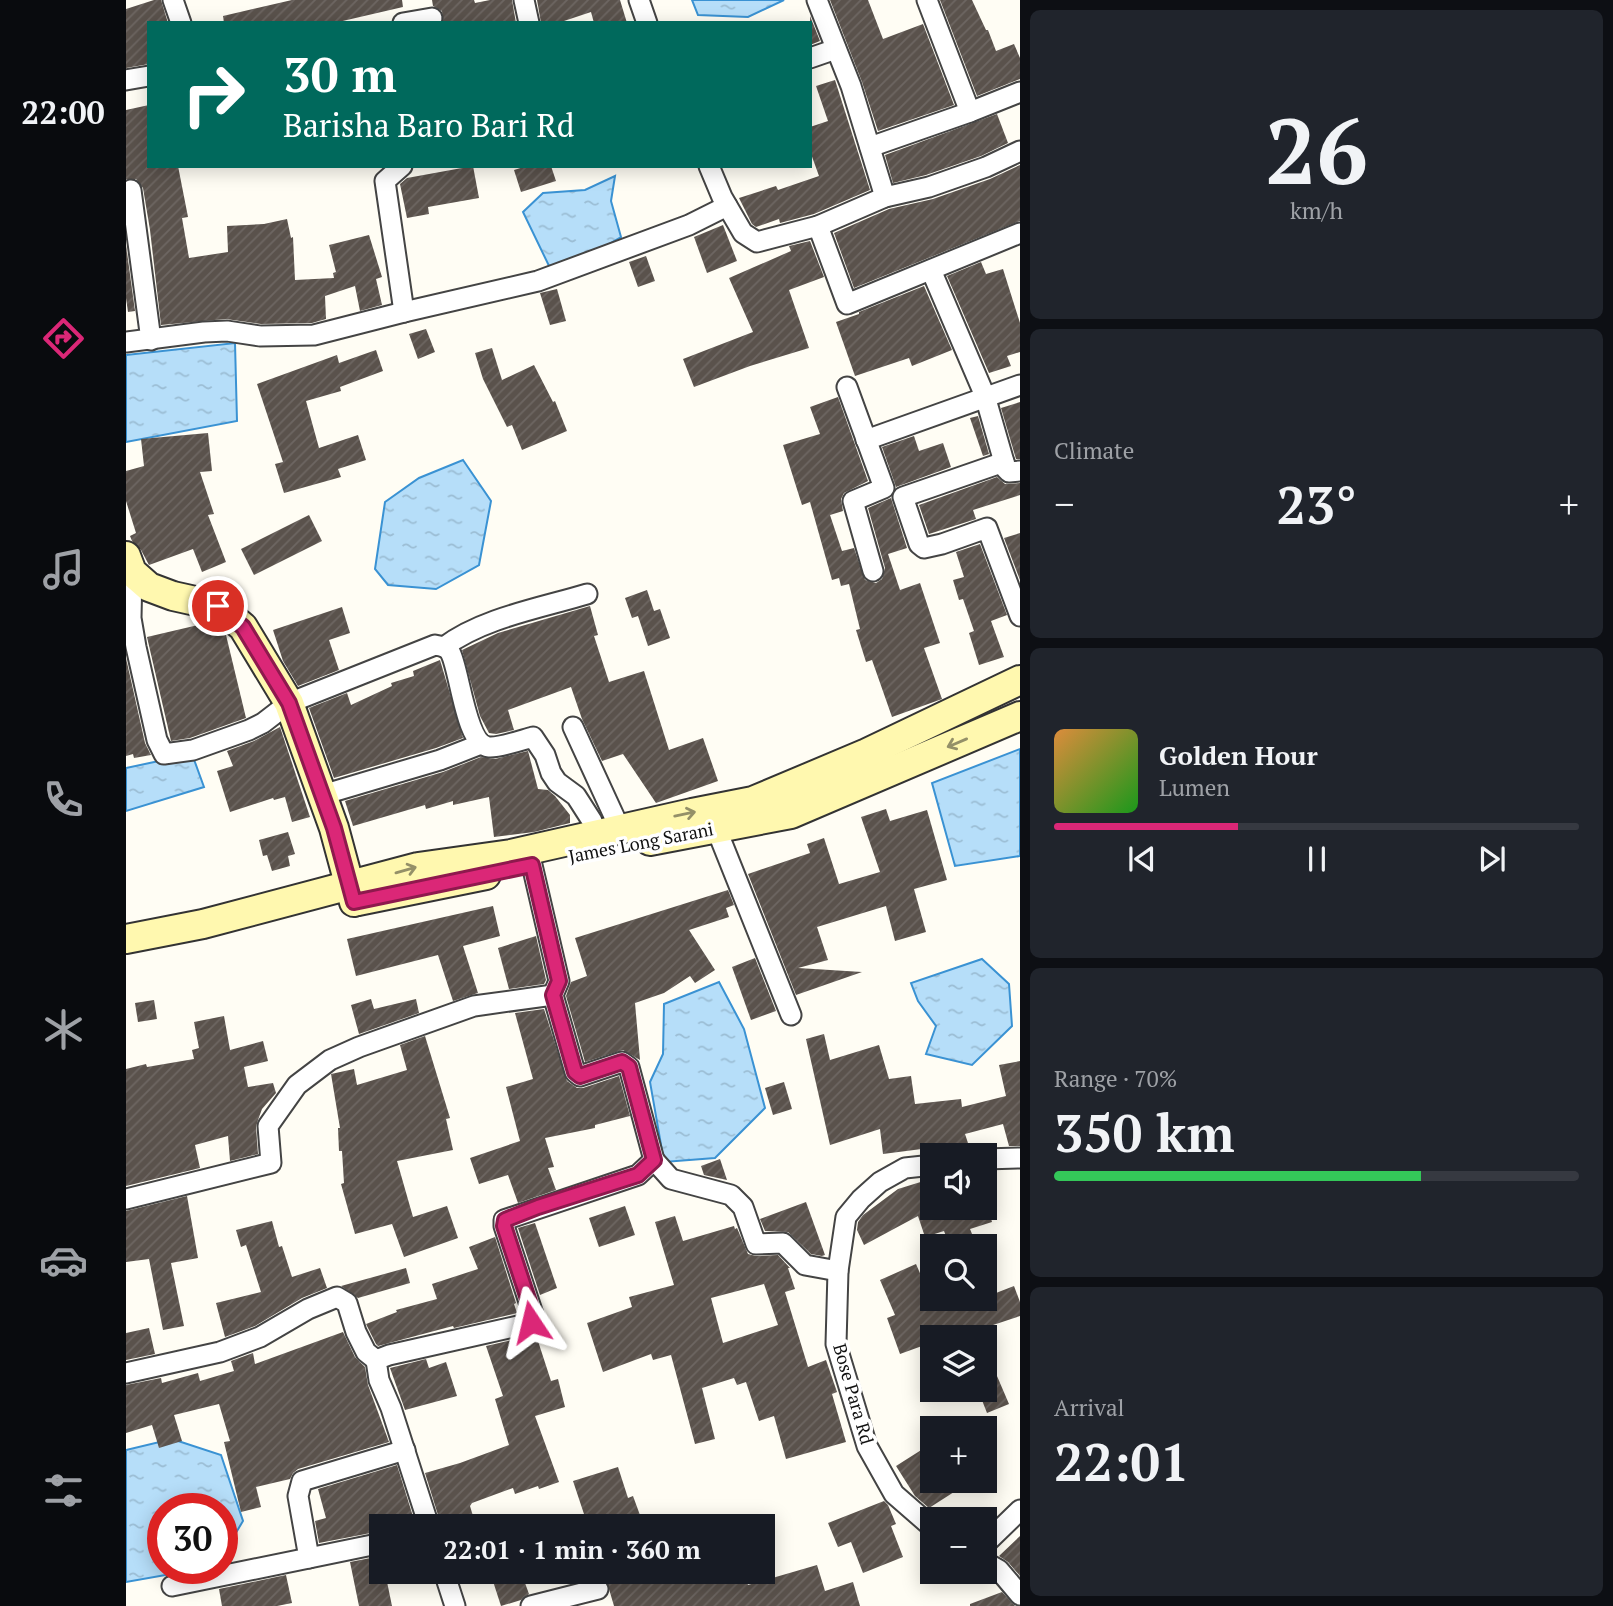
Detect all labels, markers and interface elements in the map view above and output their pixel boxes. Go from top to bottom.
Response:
text: 30 m [283,41,397,106]
icon: right [168,49,259,140]
text: 26 [1265,89,1368,210]
text: 22:00 [21,91,105,133]
text: Barisha Baro Bari Rd [283,104,575,146]
text: km/h [1290,195,1343,226]
icon: directions [39,314,88,363]
text: Climate [1054,435,1134,466]
text: 23° [1276,470,1357,539]
text: − [1054,479,1074,529]
text: + [1559,479,1579,529]
icon: music [39,545,88,594]
pin [188,576,248,636]
icon: arrive [199,587,237,625]
one-way arrow [947,737,968,750]
text: Golden Hour [1159,738,1318,772]
text: Lumen [1159,772,1230,803]
icon: phone [39,775,88,824]
one-way arrow [673,807,696,821]
street label: James Long Sarani [566,816,715,868]
icon: previous [1123,840,1161,878]
icon: pause [1298,840,1336,878]
icon: next [1473,840,1511,878]
one-way arrow [394,863,417,876]
icon: climate [39,1005,88,1054]
text: Range · 70% [1054,1063,1177,1094]
text: 350 km [1054,1098,1235,1167]
map controls [920,1143,997,1584]
button: sound [920,1143,997,1220]
button: search [920,1234,997,1311]
icon: car [39,1236,88,1285]
position arrow [494,1285,568,1359]
button: layers [920,1325,997,1402]
street label: Bose Para Rd [828,1340,880,1447]
text: Arrival [1054,1392,1125,1423]
button: + [920,1416,997,1493]
text: 22:01 [1054,1427,1189,1496]
icon: filters [39,1466,88,1515]
speed limit sign: 30 [147,1493,238,1584]
button: − [920,1507,997,1584]
text: 22:01 · 1 min · 360 m [443,1532,701,1566]

